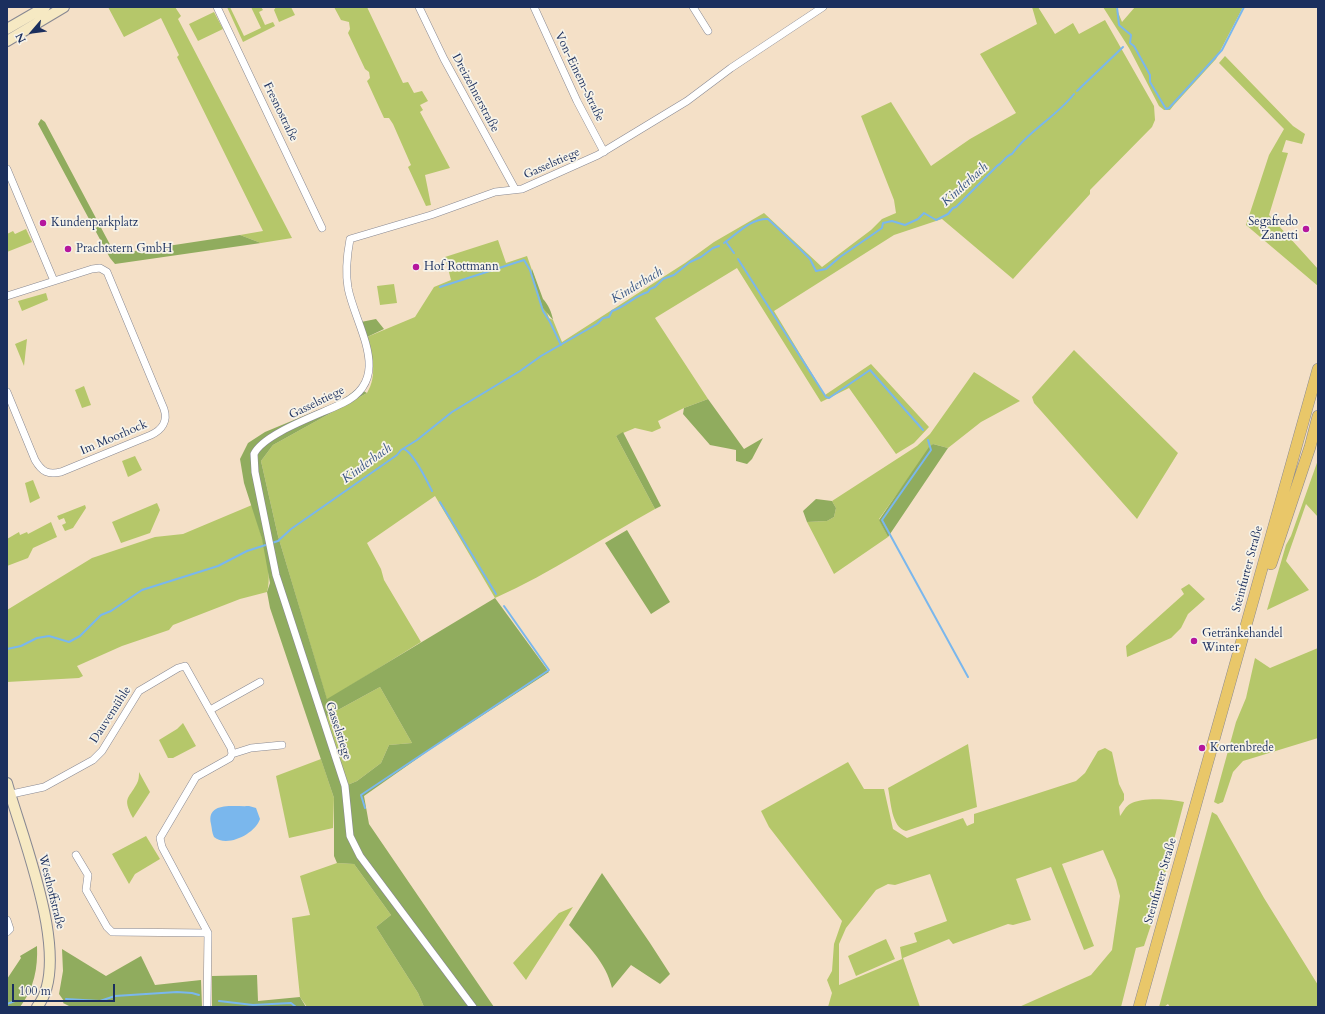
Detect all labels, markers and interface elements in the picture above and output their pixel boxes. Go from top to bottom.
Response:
north arrow [12,12,52,52]
text: N [12,30,30,46]
street label: Von-Einem-Straße [551,30,607,124]
street label: Dreizehnerstraße [448,51,502,135]
street label: Fresnostraße [260,80,300,144]
street label: Gasselstiege [522,145,582,183]
water label: Kinderbach [938,160,992,210]
place label: Segafredo Zanetti [1248,215,1298,243]
place label: Kundenparkplatz [51,216,138,230]
marker: Kundenparkplatz [38,218,48,228]
marker: Segafredo Zanetti [1301,224,1311,234]
place label: Prachtstern GmbH [76,242,172,256]
marker: Prachtstern GmbH [63,244,73,254]
place label: Hof Rottmann [424,260,499,274]
marker: Hof Rottmann [411,262,421,272]
water label: Kinderbach [608,265,666,307]
street label: Gasselstiege [287,383,347,423]
street label: Im Moorhock [78,417,150,459]
water label: Kinderbach [339,441,395,487]
street label: Steinfurter Straße [1230,524,1266,614]
place label: Getränkehandel Winter [1202,627,1283,655]
marker: Getränkehandel Winter [1189,636,1199,646]
street label: Dauvemühle [87,684,135,746]
street label: Gasselstiege [322,700,354,762]
place label: Kortenbrede [1210,741,1274,755]
marker: Kortenbrede [1197,743,1207,753]
street label: Steinfurter Straße [1142,836,1180,926]
street label: Westhoffstraße [35,853,67,931]
scale bar [14,976,117,1002]
text: 100 m [19,983,51,999]

